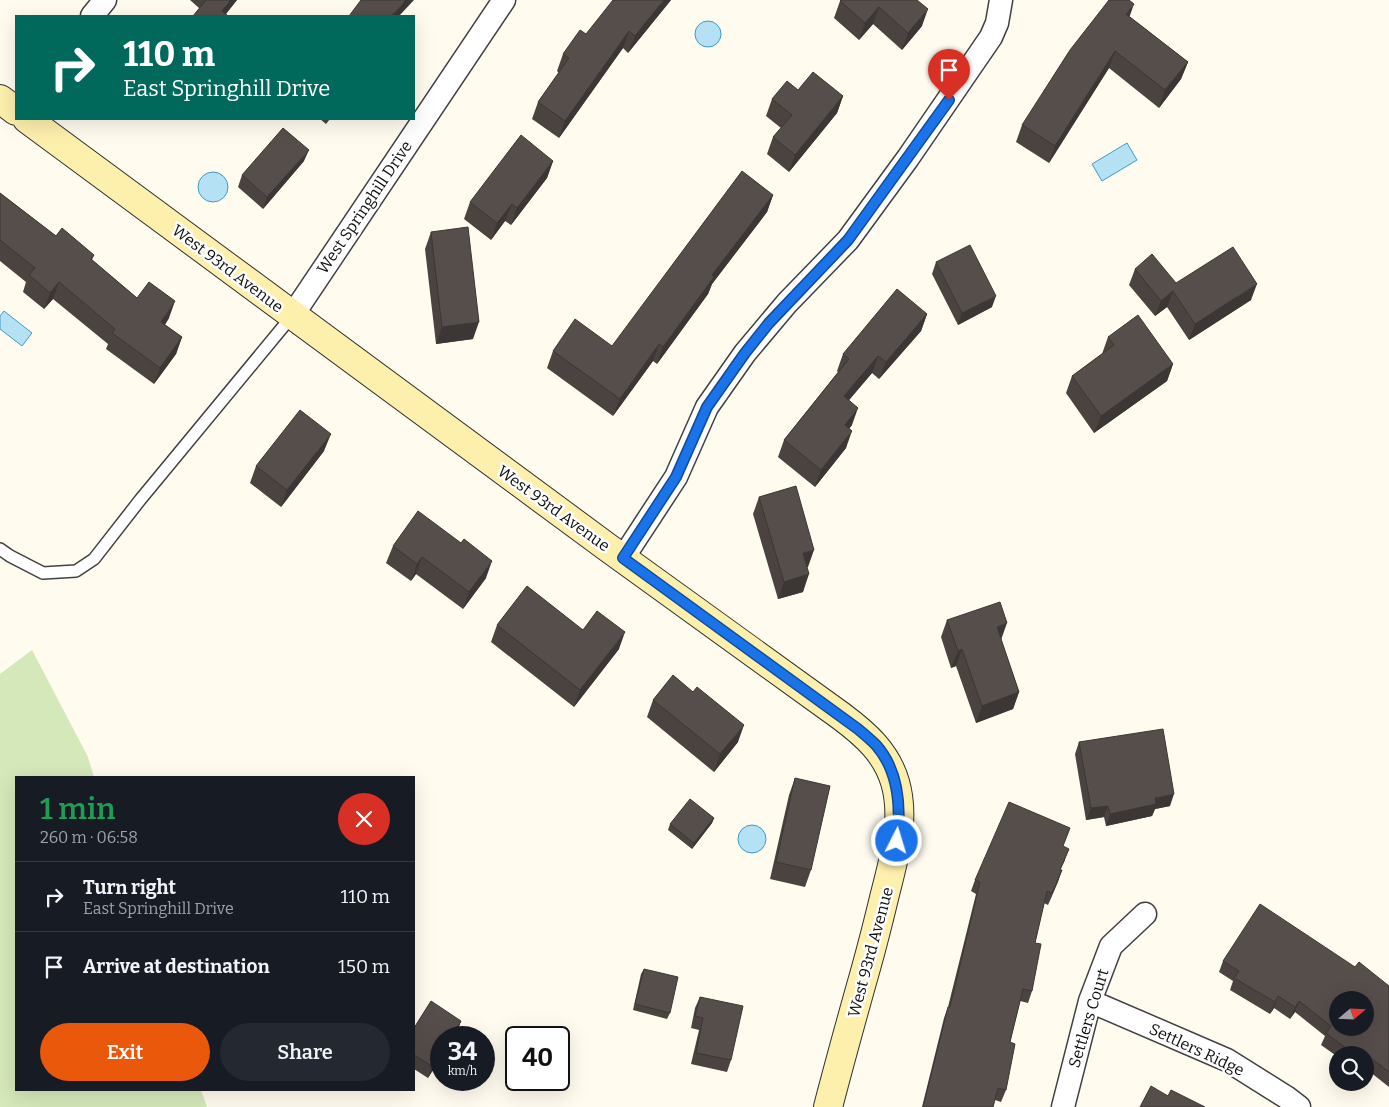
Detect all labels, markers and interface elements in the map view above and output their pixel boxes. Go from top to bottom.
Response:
text: 110 m [123,33,215,75]
icon: right [40,35,105,100]
pin [928,49,970,100]
icon: arrive [935,56,963,84]
text: East Springhill Drive [123,75,330,102]
street label: West Springhill Drive [313,137,416,277]
street label: West 93rd Avenue [168,220,287,316]
street label: West 93rd Avenue [494,461,614,556]
text: 1 min [40,791,115,827]
button: close [338,793,390,845]
position arrow [870,814,922,866]
text: 260 m · 06:58 [40,828,138,847]
text: Turn right [83,876,176,899]
icon: right [40,883,68,911]
text: 110 m [340,885,390,908]
street label: West 93rd Avenue [844,885,897,1019]
text: East Springhill Drive [83,899,234,918]
icon: arrive [40,953,68,981]
text: Arrive at destination [83,955,270,978]
text: 150 m [338,955,390,978]
street label: Settlers Court [1064,966,1113,1070]
north arrow [1329,991,1374,1036]
map controls [1329,991,1374,1091]
street label: Settlers Ridge [1146,1019,1247,1080]
button: Exit [40,1023,210,1081]
button: Share [220,1023,390,1081]
speed limit sign: 40 [505,1026,570,1091]
text: 34 [448,1037,477,1067]
button: search [1329,1046,1374,1091]
text: km/h [448,1064,477,1078]

